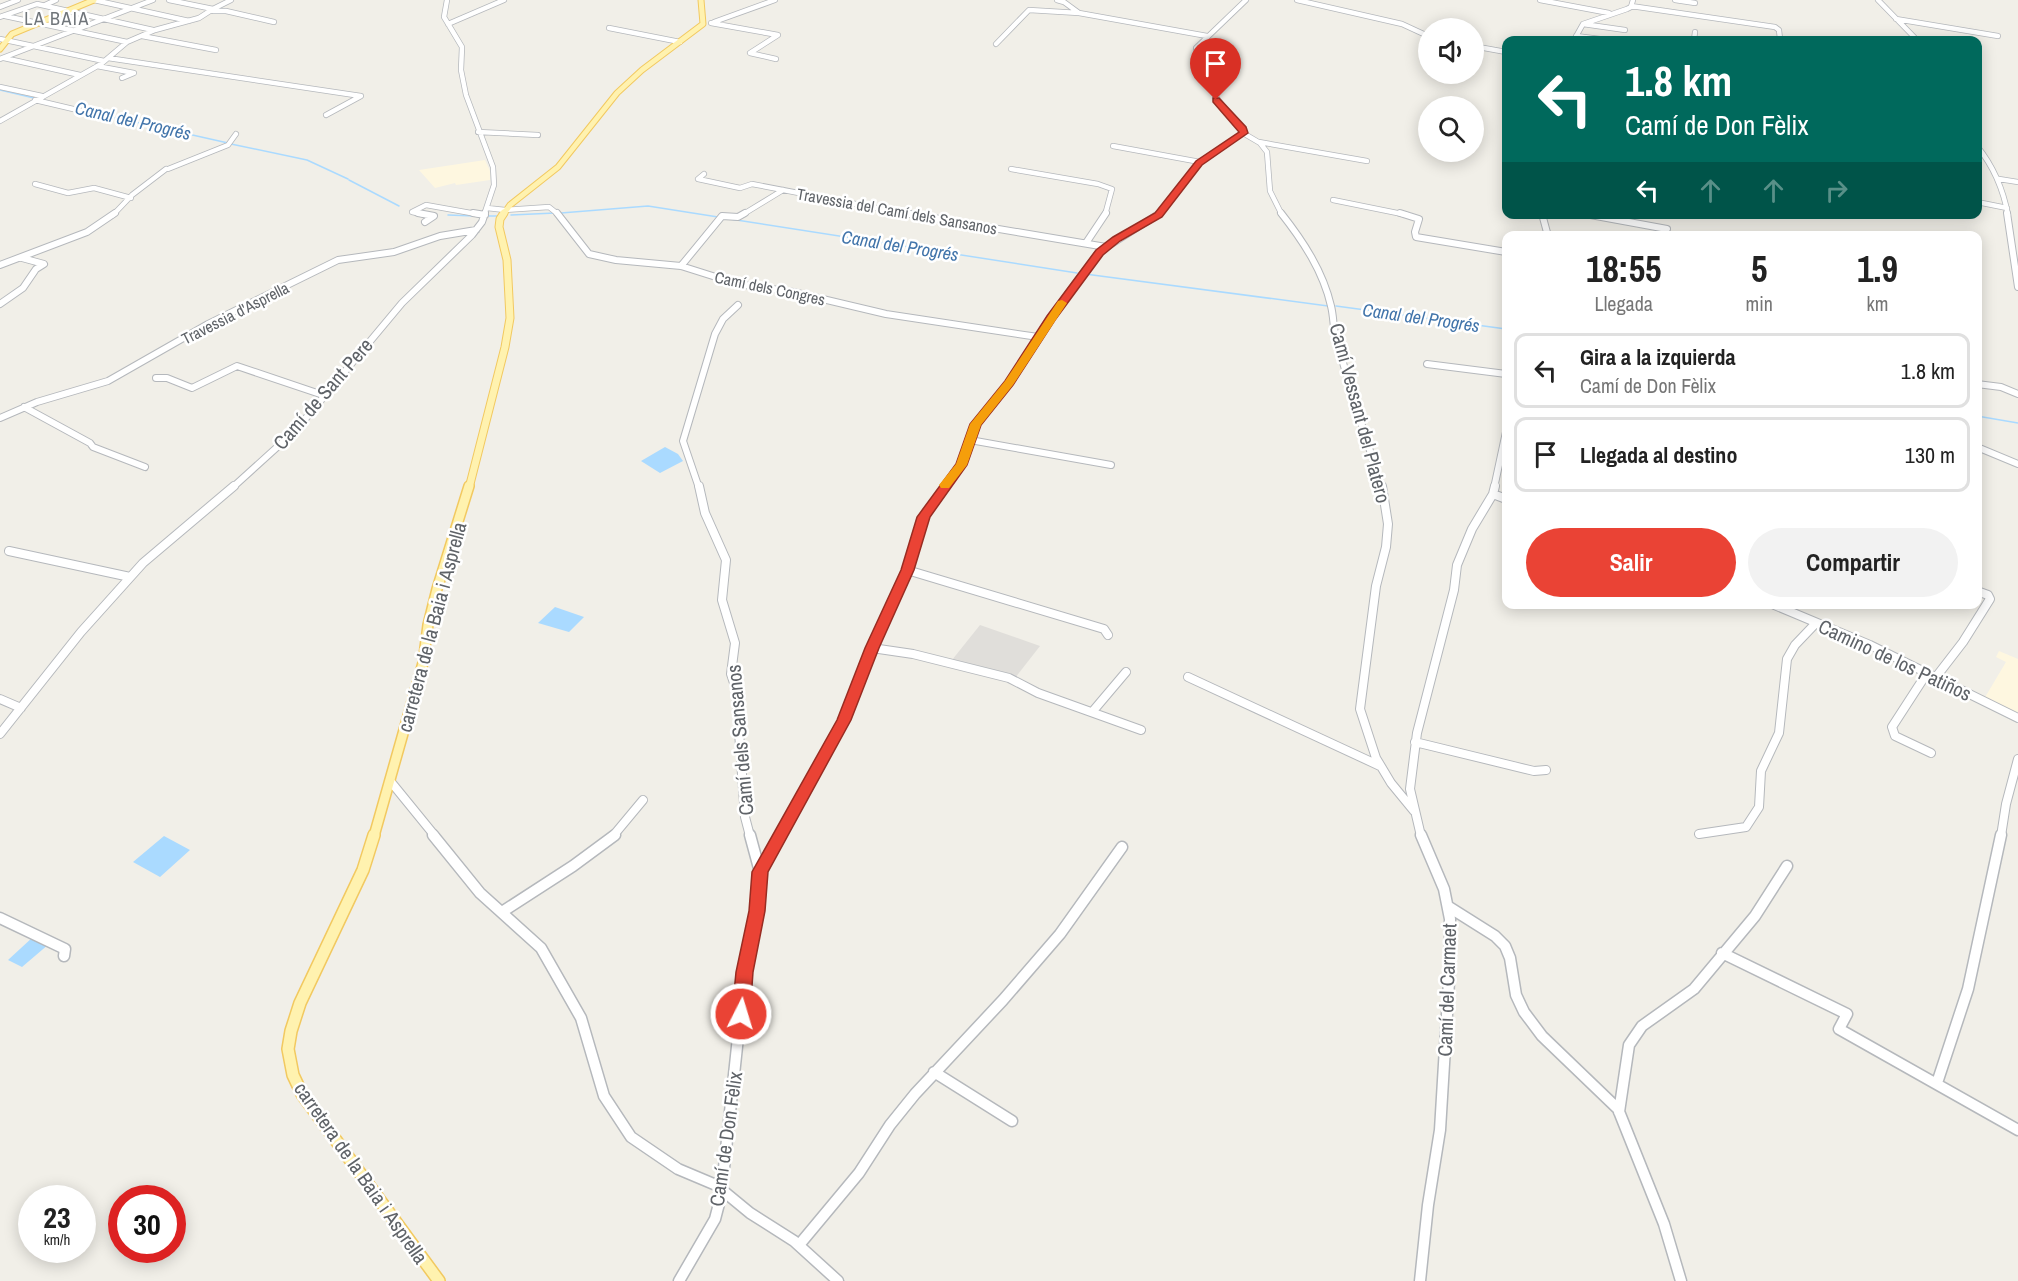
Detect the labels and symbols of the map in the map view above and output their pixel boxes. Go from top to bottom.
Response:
district label: LA BAIA [24,6,90,31]
pin [1190,38,1241,100]
water label: Canal del Progrés [73,95,193,146]
street label: Travessia del Camí dels Sansanos [795,183,999,239]
water label: Canal del Progrés [840,224,960,267]
street label: Camí dels Congres [713,266,827,310]
street label: Travessia d'Asprella [177,276,293,350]
water label: Canal del Progrés [1361,297,1481,338]
street label: Camí Vessant del Platero [1323,320,1397,506]
street label: Camí de Sant Pere [267,332,379,455]
street label: carretera de la Baia i Asprella [391,519,473,735]
street label: Camino de los Patiños [1814,612,1976,707]
street label: Camí dels Sansanos [719,663,760,817]
street label: Camí del Carmaet [1431,923,1462,1057]
position arrow [709,982,773,1046]
street label: Camí de Don Fèlix [703,1069,748,1208]
street label: carretera de la Baia i Asprella [288,1076,434,1269]
speed limit sign: 30 [108,1185,186,1263]

